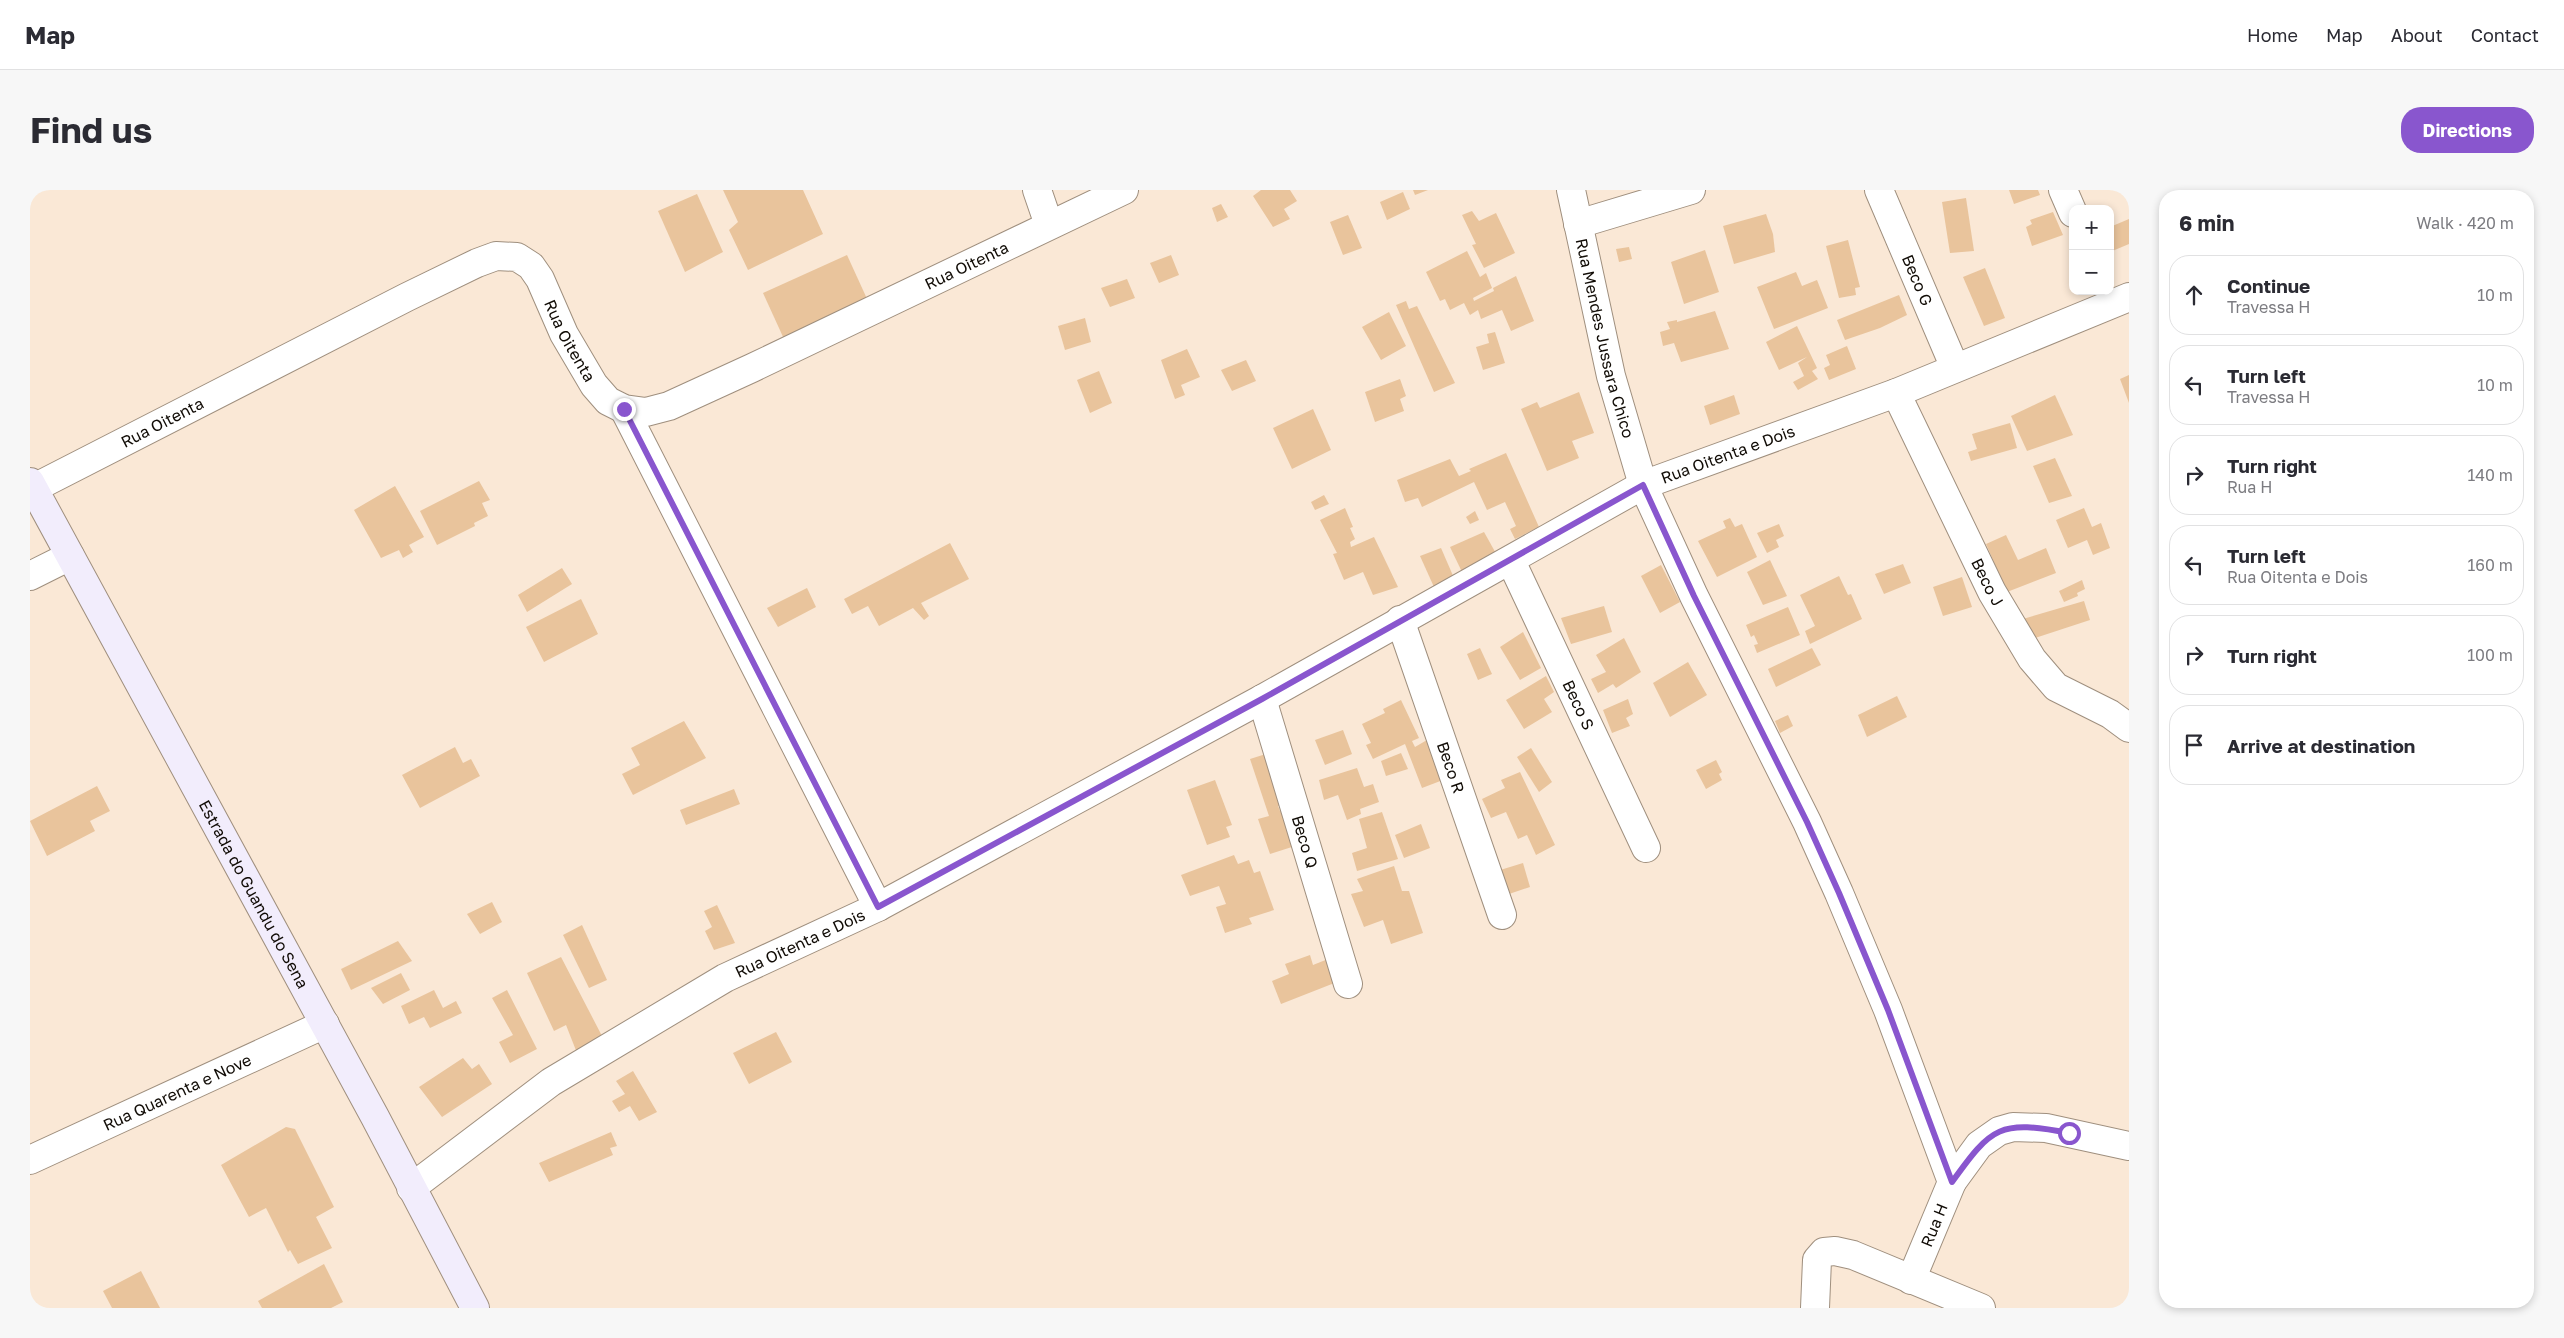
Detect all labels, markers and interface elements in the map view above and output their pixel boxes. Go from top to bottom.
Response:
text: Map [25,20,75,49]
text: Home [2247,24,2298,46]
text: Map [2326,24,2363,46]
text: About [2391,24,2443,46]
text: Contact [2471,24,2539,46]
button: Directions [2401,107,2534,153]
text: Find us [30,109,152,151]
map controls [2069,205,2114,295]
button: + [2069,205,2114,250]
text: 6 min [2179,210,2234,236]
text: Walk · 420 m [2416,213,2514,233]
street label: Rua Mendes Jussara Chico [1572,236,1639,440]
street label: Rua Oitenta [921,237,1012,294]
button: − [2069,250,2114,295]
street label: Beco G [1898,252,1937,309]
text: Continue [2227,274,2310,297]
icon: ahead [2180,281,2208,309]
text: 10 m [2477,285,2513,305]
street label: Rua Oitenta [540,296,600,385]
text: Travessa H [2227,297,2310,317]
text: Turn left [2227,364,2306,387]
icon: left [2180,371,2208,399]
text: 10 m [2477,375,2513,395]
text: Travessa H [2227,387,2310,407]
street label: Rua Oitenta [117,393,207,452]
route end [613,398,636,421]
street label: Rua Oitenta e Dois [1658,421,1798,488]
text: Turn right [2227,454,2317,477]
icon: right [2180,461,2208,489]
text: 140 m [2467,465,2513,485]
text: Rua H [2227,477,2272,497]
text: Turn left [2227,544,2306,567]
icon: left [2180,551,2208,579]
street label: Beco J [1967,555,2008,610]
text: 160 m [2467,555,2513,575]
text: Rua Oitenta e Dois [2227,567,2368,587]
icon: right [2180,641,2208,669]
text: Turn right [2227,644,2317,667]
text: 100 m [2467,645,2513,665]
street label: Beco S [1558,677,1599,733]
icon: arrive [2180,731,2208,759]
text: Arrive at destination [2227,734,2415,757]
street label: Beco R [1433,739,1469,796]
street label: Estrada do Guandu do Sena [195,796,313,992]
street label: Beco Q [1288,813,1322,870]
street label: Rua Oitenta e Dois [732,904,868,982]
street label: Rua Quarenta e Nove [100,1049,254,1135]
route start [2058,1122,2081,1145]
street label: Rua H [1916,1200,1952,1250]

